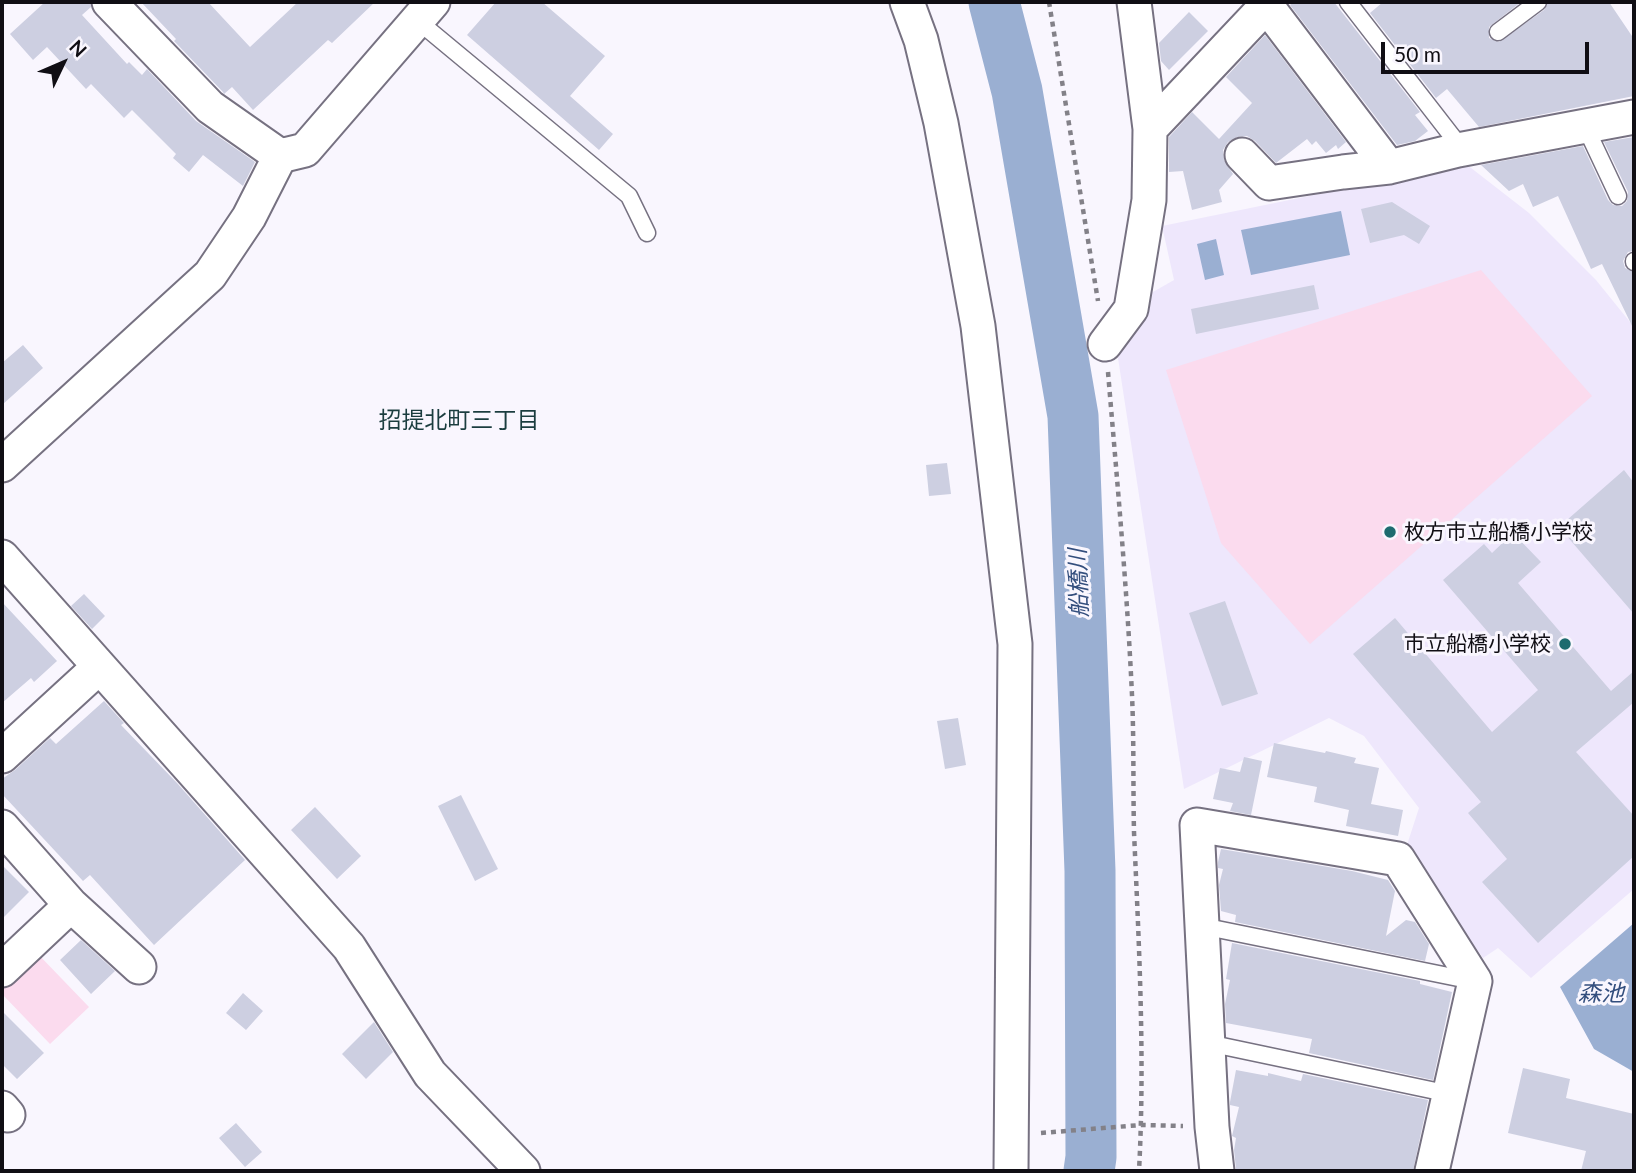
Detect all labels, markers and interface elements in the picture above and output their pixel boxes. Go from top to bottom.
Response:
north arrow [28,28,98,98]
scale bar [1384,28,1592,72]
text: N [65,35,92,61]
text: 50 m [1394,41,1441,66]
district label: 招提北町三丁目 [379,407,539,435]
place label: 枚方市立船橋小学校 [1404,519,1593,545]
marker: 枚方市立船橋小学校 [1382,524,1398,540]
water label: 船橋川 [1064,548,1094,618]
place label: 市立船橋小学校 [1404,631,1551,657]
marker: 市立船橋小学校 [1557,636,1573,652]
water label: 森池 [1578,980,1624,1008]

